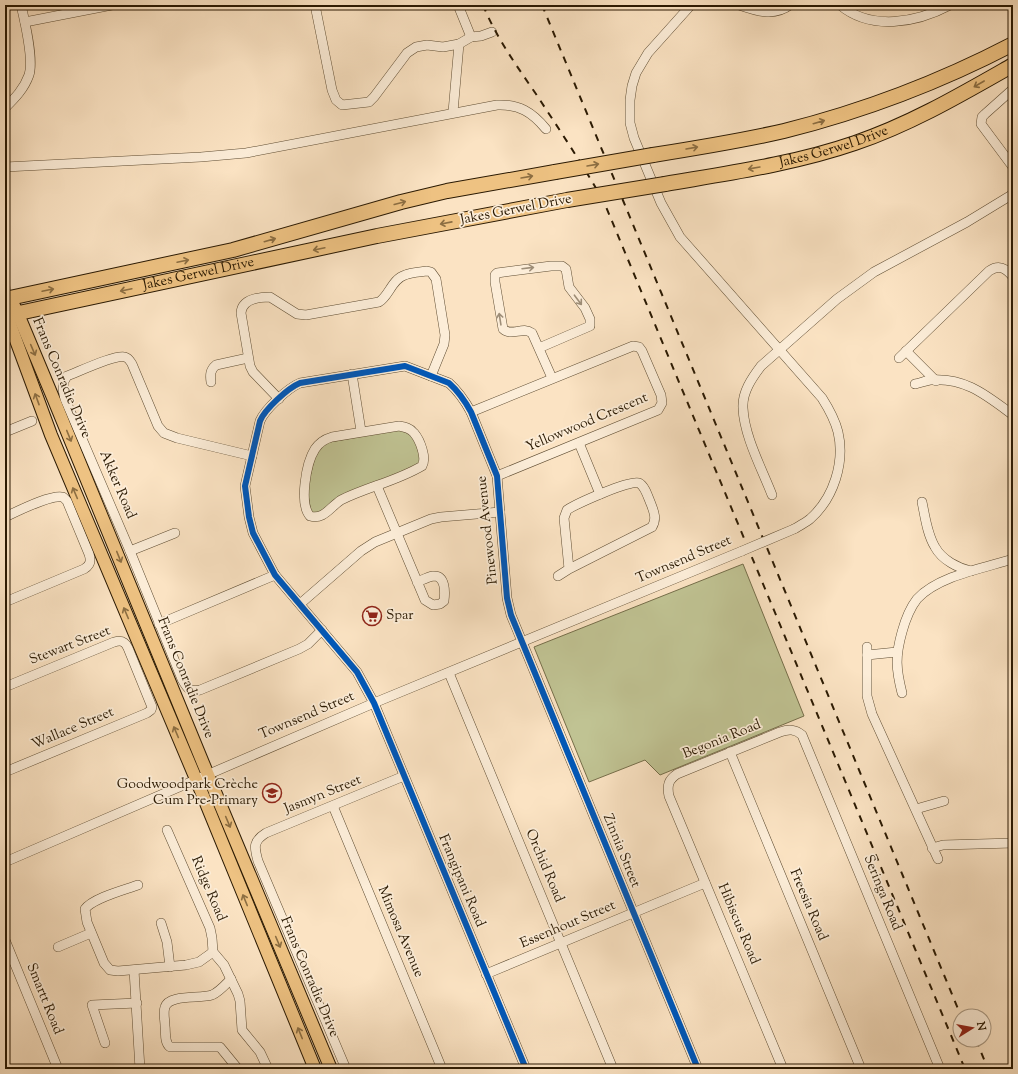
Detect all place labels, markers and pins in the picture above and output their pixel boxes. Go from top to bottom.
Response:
supermarket icon: Spar [361,605,383,627]
place label: Spar [386,606,414,626]
place label: Goodwoodpark Crèche Cum Pre-Primary [117,775,258,811]
school or university icon: Goodwoodpark Crèche Cum Pre-Primary [261,782,283,804]

